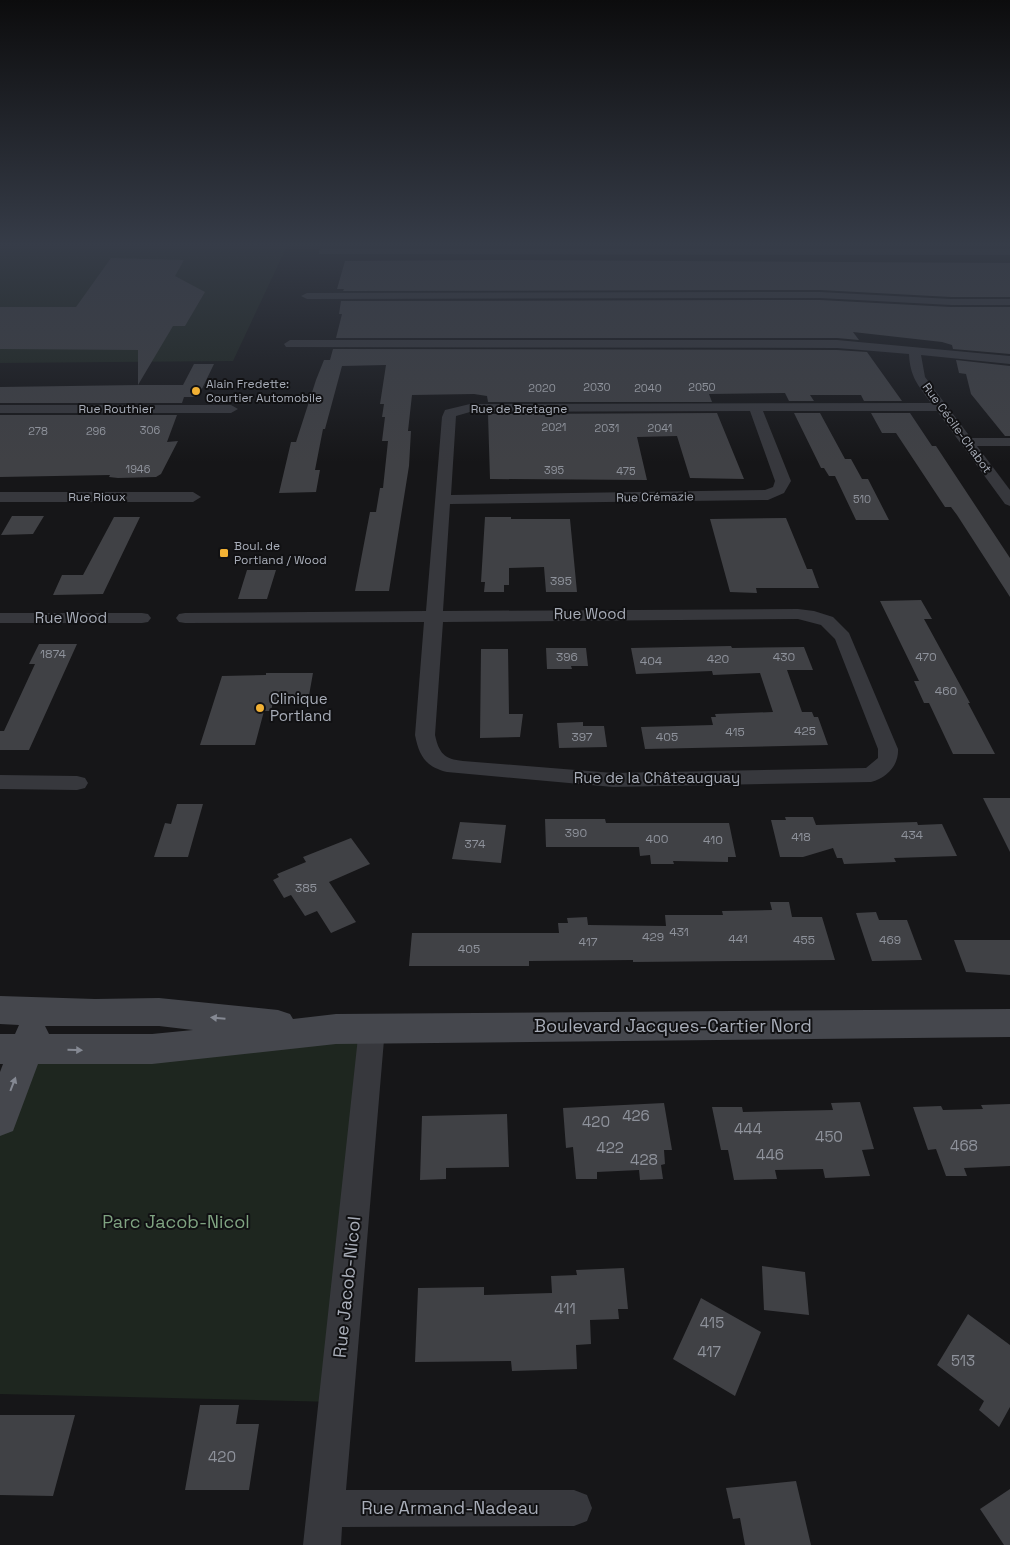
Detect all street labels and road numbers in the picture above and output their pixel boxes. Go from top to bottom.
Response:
street label: Rue Cécile-Chabot [919,380,995,476]
street label: Rue Routhier [79,401,154,417]
street label: Rue de Bretagne [471,401,567,417]
street label: Rue Crémazie [616,488,694,506]
street label: Rue Rioux [68,489,126,505]
street label: Rue Wood [554,604,626,623]
street label: Rue Wood [35,608,107,627]
street label: Rue de la Châteauguay [574,768,740,787]
street label: Boulevard Jacques-Cartier Nord [534,1014,812,1037]
street label: Rue Jacob-Nicol [328,1215,365,1359]
street label: Rue Armand-Nadeau [361,1496,539,1519]

